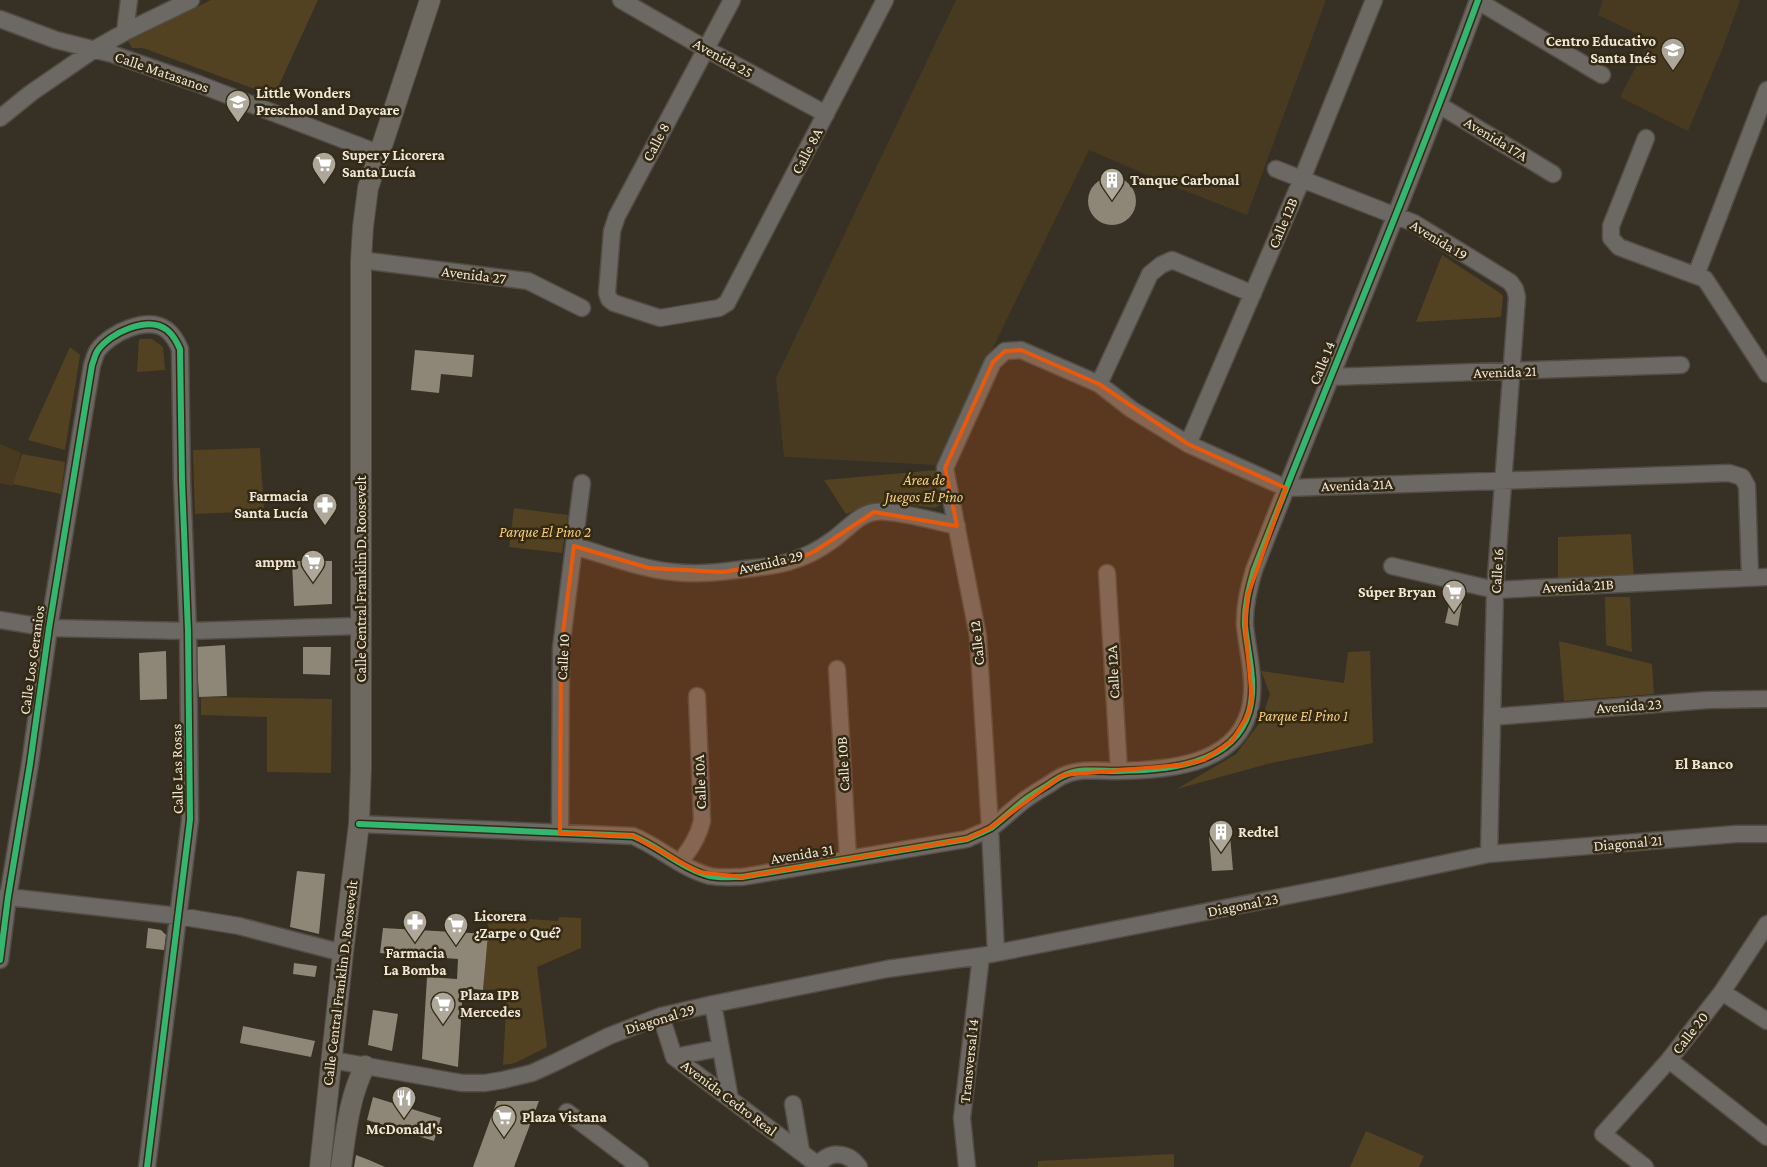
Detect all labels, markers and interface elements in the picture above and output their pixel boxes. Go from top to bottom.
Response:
place label: Centro Educativo Santa Inés [1546,33,1656,66]
street label: Avenida 25 [691,35,755,81]
school or university icon: Centro Educativo Santa Inés [1660,37,1686,71]
street label: Calle Matasanos [113,48,211,96]
place label: Little Wonders Preschool and Daycare [256,85,399,118]
school or university icon: Little Wonders Preschool and Daycare [225,89,251,123]
street label: Avenida 17A [1461,114,1531,164]
street label: Calle 8 [639,120,673,164]
street label: Calle 8A [788,125,826,177]
place label: Super y Licorera Santa Lucía [342,147,445,180]
supermarket icon: Super y Licorera Santa Lucía [311,151,337,185]
building icon: Tanque Carbonal [1099,167,1125,201]
place label: Tanque Carbonal [1130,172,1240,188]
street label: Calle 12B [1265,195,1301,251]
street label: Avenida 19 [1408,217,1470,263]
street label: Avenida 27 [441,263,507,287]
street label: Calle 14 [1306,339,1338,387]
street label: Avenida 21 [1473,363,1537,381]
park label: Área de Juegos El Pino [882,472,963,506]
street label: Calle Central Franklin D. Roosevelt [353,474,369,682]
street label: Avenida 21A [1321,476,1394,494]
place label: Farmacia Santa Lucía [234,488,309,521]
pharmacy icon: Farmacia Santa Lucía [312,492,338,526]
park label: Parque El Pino 2 [499,524,591,541]
street label: Avenida 29 [737,547,805,577]
street label: Calle 16 [1487,548,1507,594]
supermarket icon: ampm [300,549,326,583]
place label: ampm [255,554,296,570]
street label: Avenida 21B [1542,576,1614,596]
supermarket icon: Súper Bryan [1441,579,1467,613]
place label: Súper Bryan [1358,584,1436,600]
street label: Calle Los Geranios [16,604,48,716]
street label: Calle 12 [967,620,987,666]
street label: Calle 10 [554,633,572,681]
street label: Calle 12A [1104,644,1122,699]
street label: Avenida 23 [1596,696,1662,716]
park label: Parque El Pino 1 [1258,708,1348,725]
street label: Calle Las Rosas [168,724,186,814]
street label: Calle 10B [834,736,852,792]
street label: Calle 10A [691,754,709,810]
district label: El Banco [1675,755,1733,772]
building icon: Redtel [1208,819,1234,853]
place label: Redtel [1238,824,1279,840]
street label: Diagonal 21 [1593,832,1663,855]
street label: Avenida 31 [769,841,835,867]
street label: Calle Central Franklin D. Roosevelt [319,878,361,1087]
street label: Diagonal 23 [1206,890,1280,921]
place label: Licorera ¿Zarpe o Qué? [474,908,562,941]
pharmacy icon: Farmacia La Bomba [402,909,428,943]
supermarket icon: Licorera ¿Zarpe o Qué? [443,912,469,946]
place label: Farmacia La Bomba [383,945,447,978]
place label: Plaza IPB Mercedes [460,987,521,1020]
supermarket icon: Plaza IPB Mercedes [430,991,456,1025]
street label: Diagonal 29 [623,1001,697,1038]
street label: Calle 20 [1669,1009,1711,1057]
street label: Transversal 14 [957,1018,981,1104]
street label: Avenida Cedro Real [678,1057,780,1139]
restaurant icon: McDonald's [391,1085,417,1119]
supermarket icon: Plaza Vistana [491,1104,517,1138]
place label: Plaza Vistana [522,1109,607,1125]
place label: McDonald's [366,1121,442,1137]

